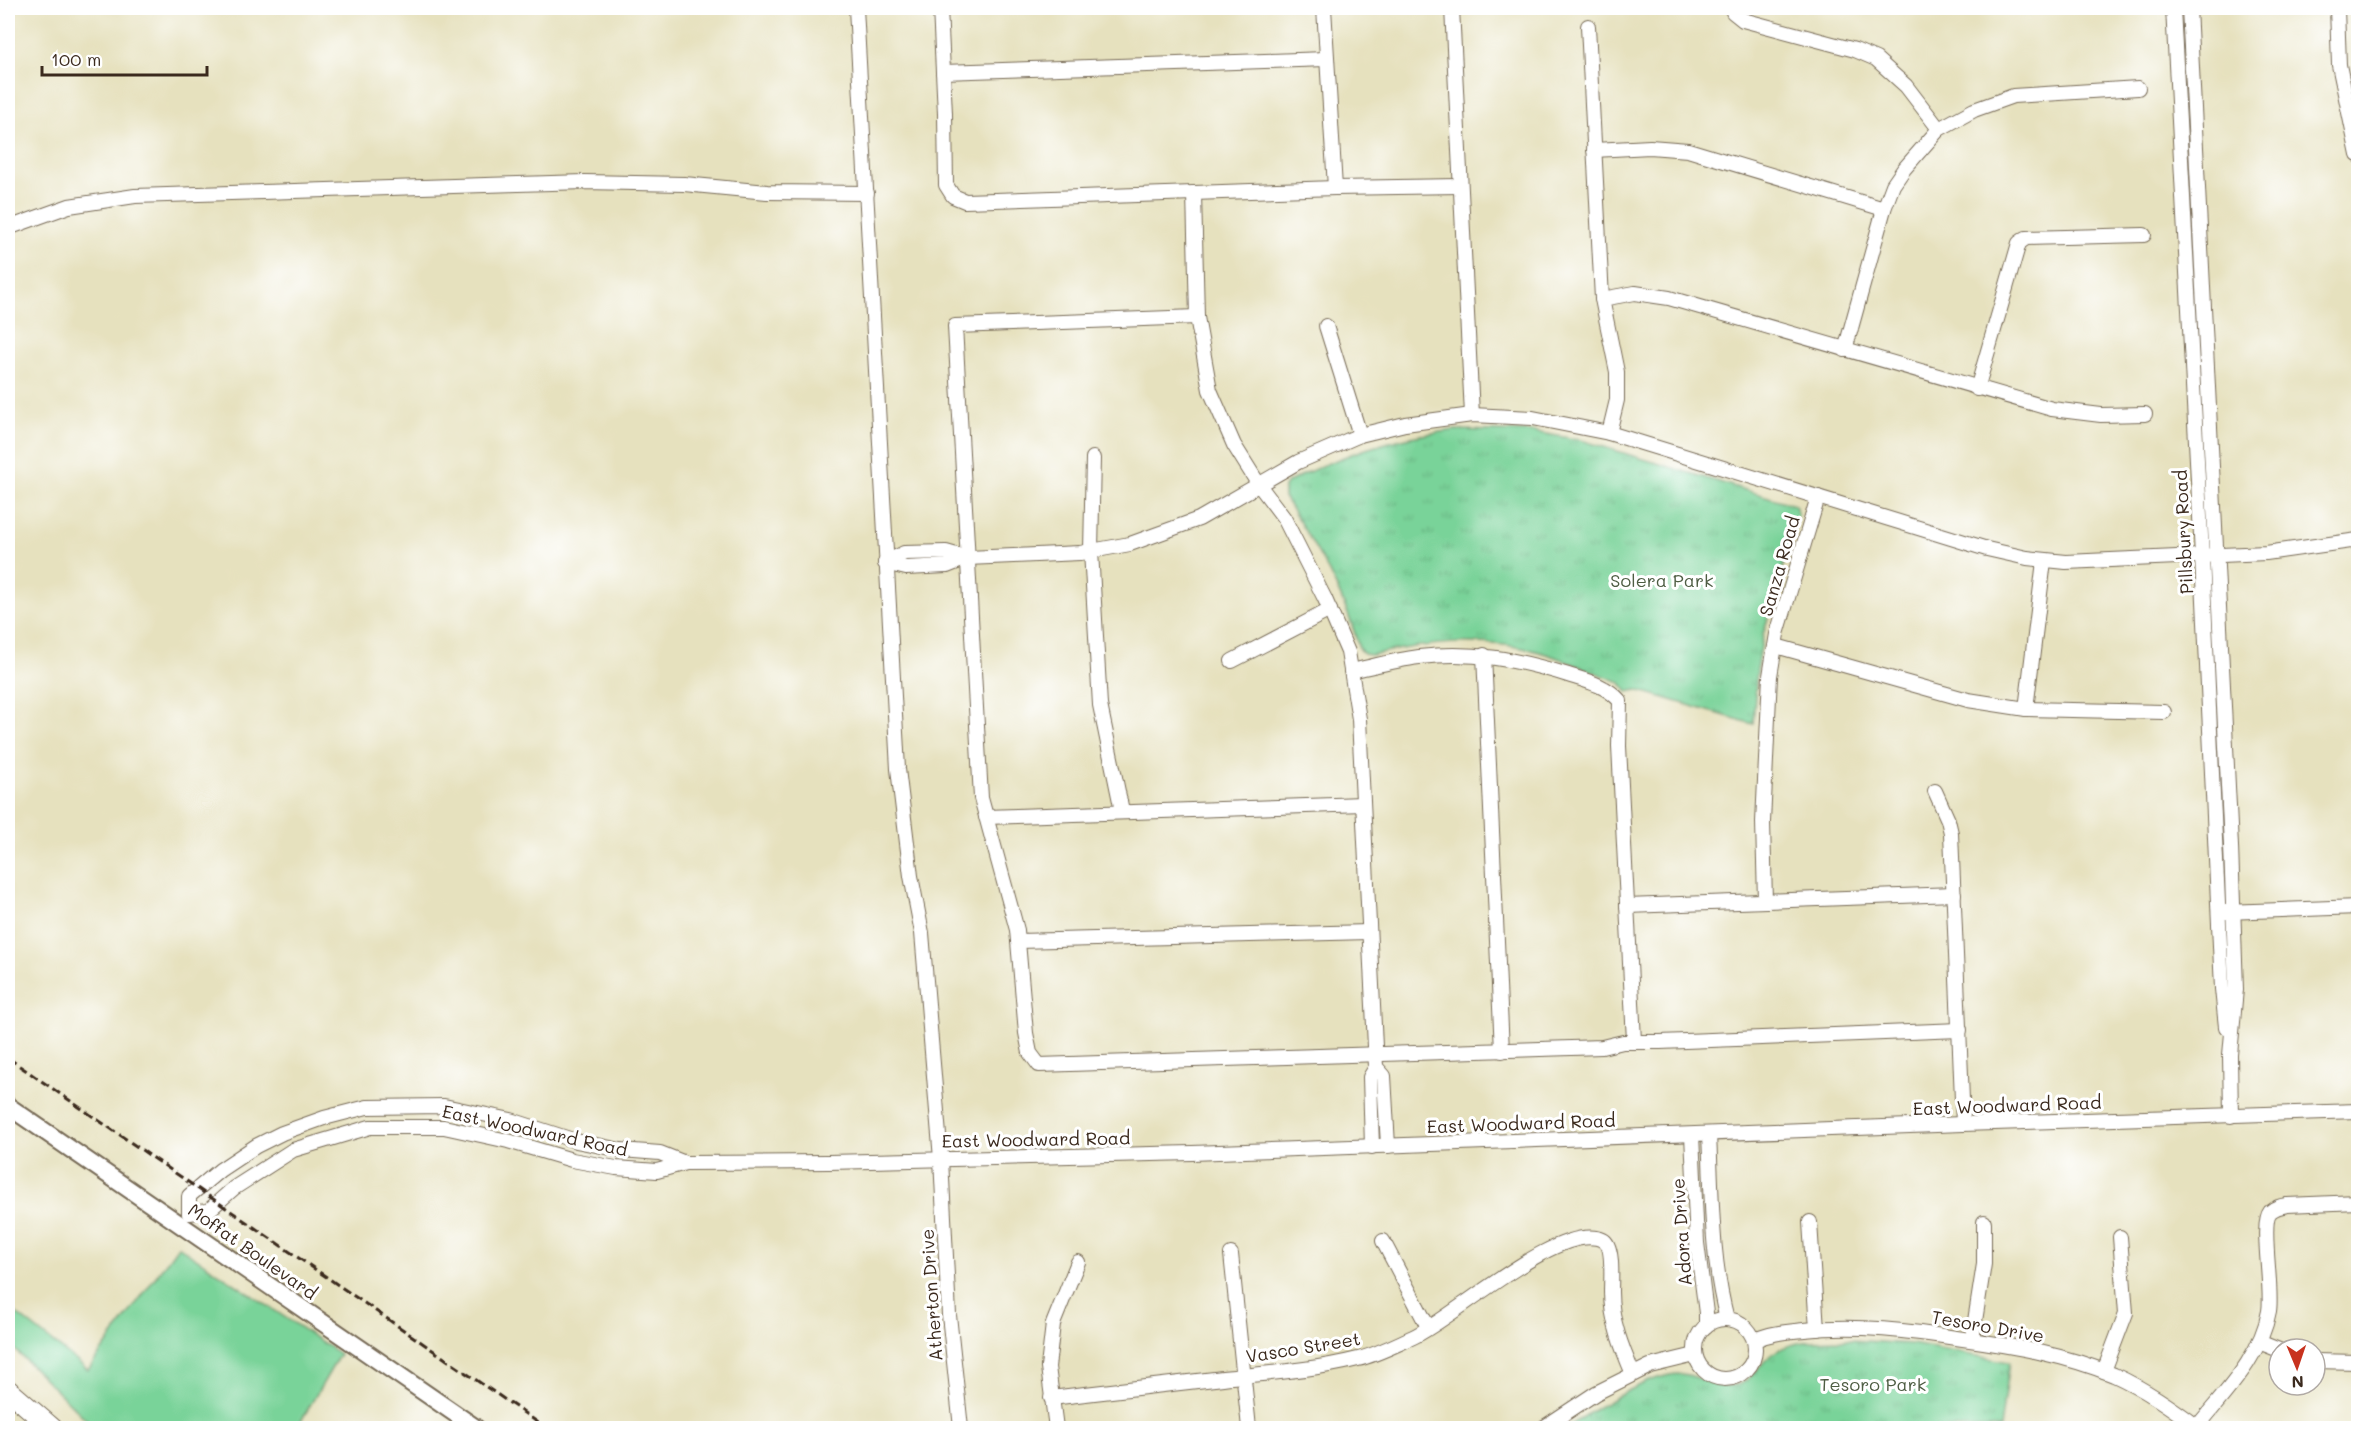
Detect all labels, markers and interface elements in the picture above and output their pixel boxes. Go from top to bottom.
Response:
scale bar [42,39,207,77]
text: 100 m [51,47,101,71]
street label: Pillsbury Road [2168,469,2198,595]
street label: Sanza Road [1753,513,1805,619]
park label: Solera Park [1610,568,1714,592]
street label: East Woodward Road [1912,1090,2102,1120]
street label: East Woodward Road [440,1099,630,1161]
street label: East Woodward Road [1426,1108,1616,1138]
street label: East Woodward Road [941,1125,1131,1153]
street label: Adora Drive [1665,1177,1697,1287]
street label: Moffat Boulevard [184,1197,322,1305]
street label: Atherton Drive [914,1228,948,1362]
street label: Tesoro Drive [1930,1304,2046,1348]
street label: Vasco Street [1244,1326,1362,1368]
north arrow [2267,1337,2327,1397]
park label: Tesoro Park [1820,1372,1926,1396]
text: N [2291,1372,2304,1393]

